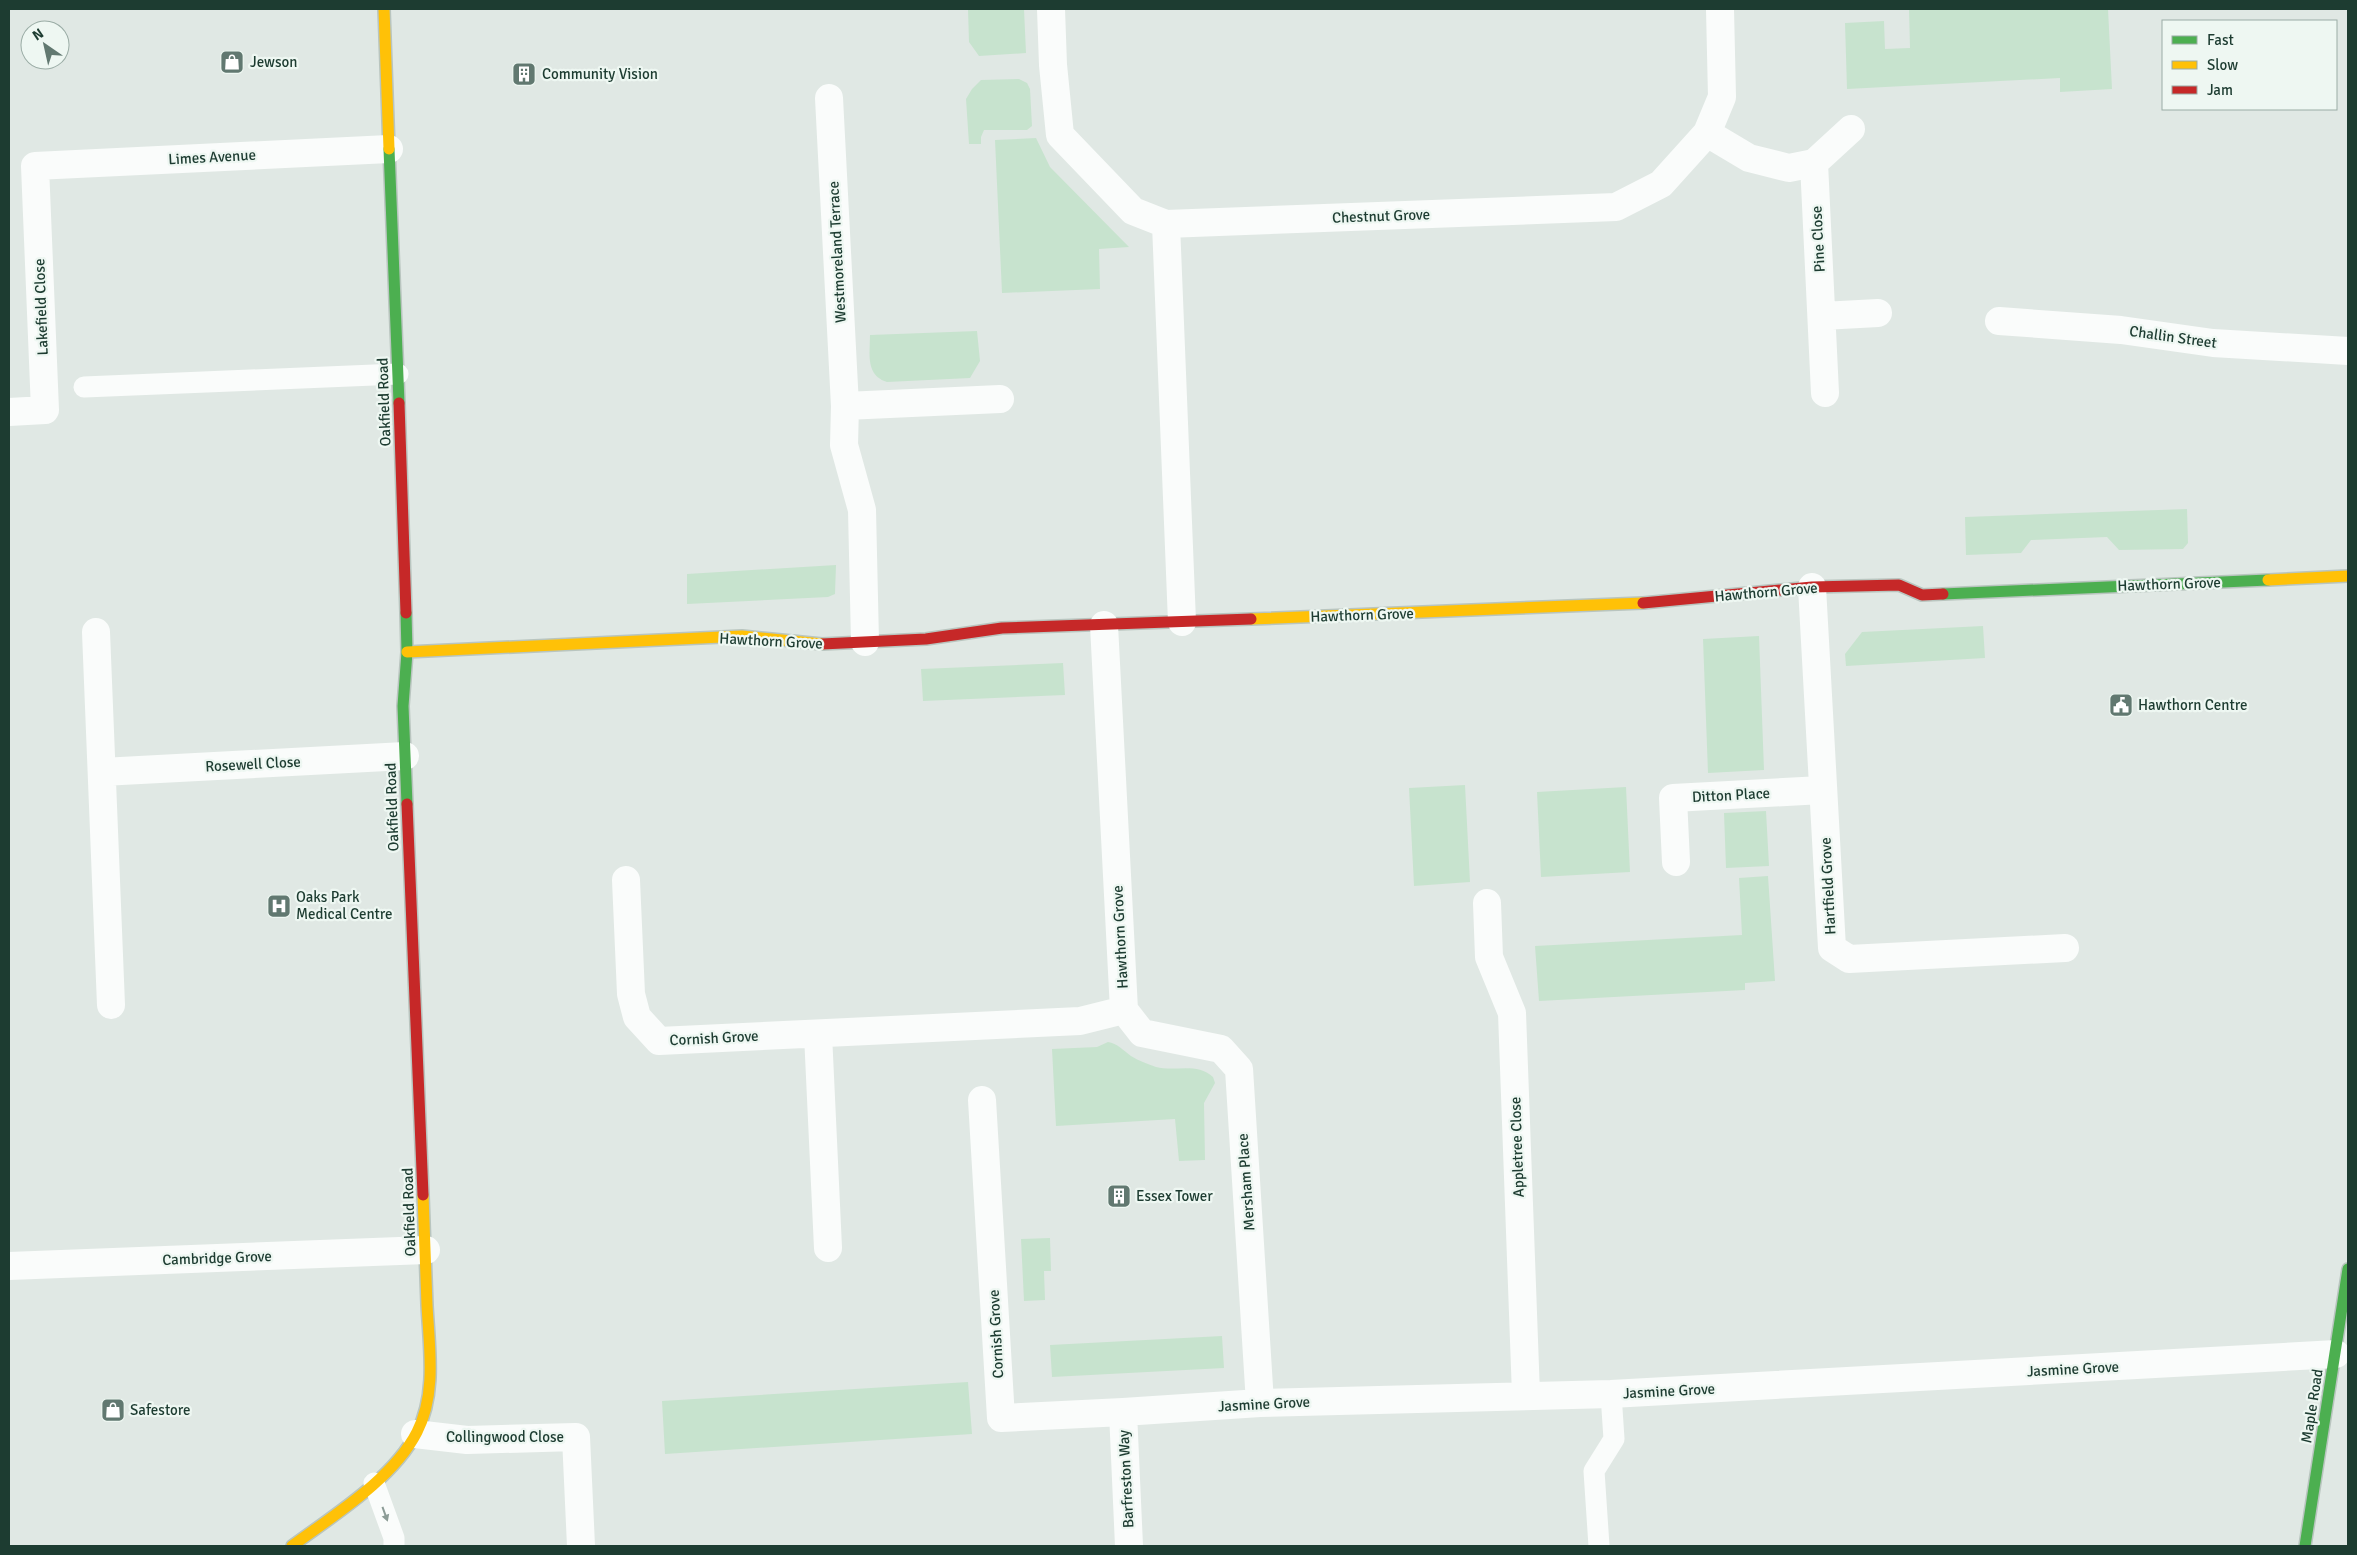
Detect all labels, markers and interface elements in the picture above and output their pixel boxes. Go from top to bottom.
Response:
north arrow [20,20,70,70]
legend [2162,20,2337,110]
text: N [29,25,47,44]
text: Fast [2207,31,2234,49]
shop icon: Jewson [219,49,245,75]
place label: Jewson [250,53,297,71]
text: Slow [2207,56,2238,74]
building icon: Community Vision [511,61,537,87]
place label: Community Vision [542,65,658,83]
text: Jam [2207,81,2233,99]
street label: Limes Avenue [168,146,256,168]
street label: Westmoreland Terrace [824,181,850,323]
street label: Chestnut Grove [1332,205,1430,227]
street label: Pine Close [1807,205,1829,273]
street label: Lakefield Close [30,258,52,356]
street label: Challin Street [2128,322,2218,352]
street label: Oakfield Road [373,357,395,447]
street label: Hawthorn Grove [2117,573,2221,595]
street label: Hawthorn Grove [1714,579,1818,605]
street label: Hawthorn Grove [1310,604,1414,626]
street label: Hawthorn Grove [719,629,823,653]
public building icon: Hawthorn Centre [2108,692,2134,718]
place label: Hawthorn Centre [2138,696,2247,714]
street label: Rosewell Close [205,753,301,775]
street label: Oakfield Road [381,762,403,852]
street label: Ditton Place [1691,784,1771,806]
street label: Hartfield Grove [1816,837,1840,935]
street label: Hawthorn Grove [1108,885,1132,989]
place label: Oaks Park Medical Centre [296,888,393,923]
hospital icon: Oaks Park Medical Centre [266,893,292,919]
street label: Cornish Grove [669,1027,759,1049]
street label: Appletree Close [1506,1096,1528,1198]
street label: Mersham Place [1234,1133,1258,1231]
street label: Oakfield Road [398,1167,420,1257]
building icon: Essex Tower [1106,1183,1132,1209]
place label: Essex Tower [1136,1187,1213,1205]
street label: Cambridge Grove [162,1247,272,1269]
street label: Cornish Grove [985,1289,1007,1379]
street label: Jasmine Grove [2026,1358,2120,1380]
street label: Maple Road [2297,1368,2327,1444]
street label: Jasmine Grove [1622,1380,1716,1402]
street label: Jasmine Grove [1217,1393,1311,1415]
shop icon: Safestore [100,1397,126,1423]
place label: Safestore [130,1401,191,1419]
street label: Collingwood Close [446,1428,564,1446]
street label: Barfreston Way [1114,1429,1138,1529]
one-way arrow [382,1507,389,1522]

